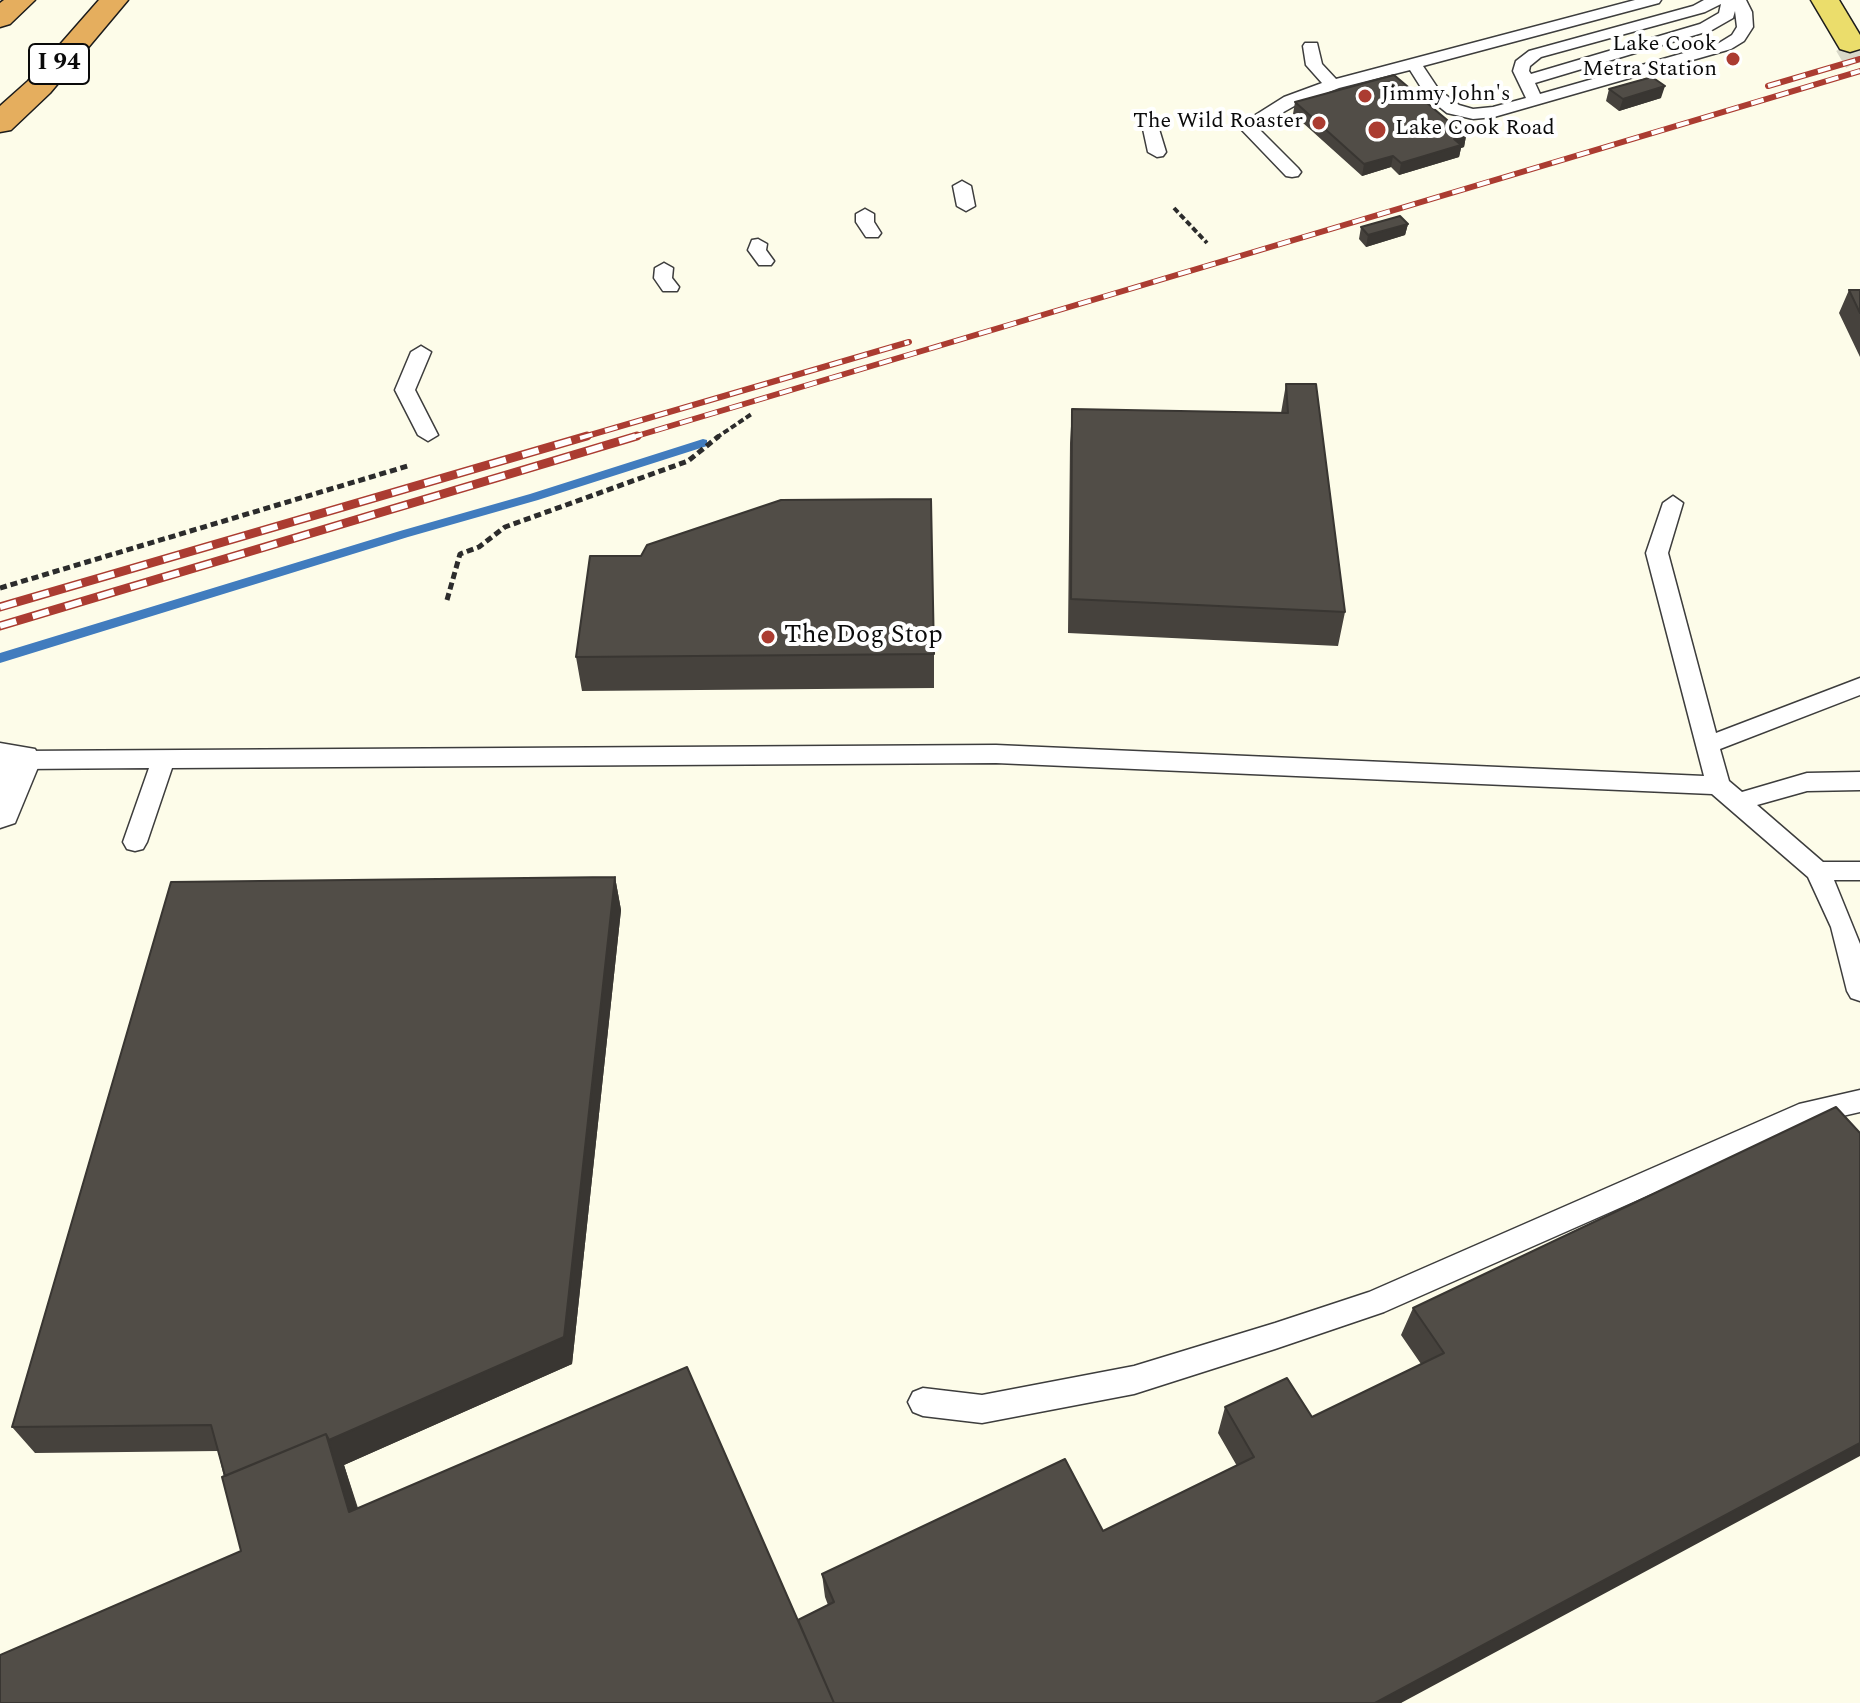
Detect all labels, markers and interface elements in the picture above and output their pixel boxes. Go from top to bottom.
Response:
place label: Lake Cook Metra Station [1582,33,1717,84]
road number: I 94 [29,44,89,84]
marker: Lake Cook Metra Station [1724,50,1742,68]
place label: Jimmy John's [1381,83,1511,109]
marker: Jimmy John's [1356,87,1374,105]
place label: The Wild Roaster [1133,110,1303,136]
marker: The Wild Roaster [1310,114,1328,132]
place label: Lake Cook Road [1395,117,1555,143]
marker: Lake Cook Road [1366,119,1388,141]
place label: The Dog Stop [784,621,943,653]
marker: The Dog Stop [759,628,777,646]

